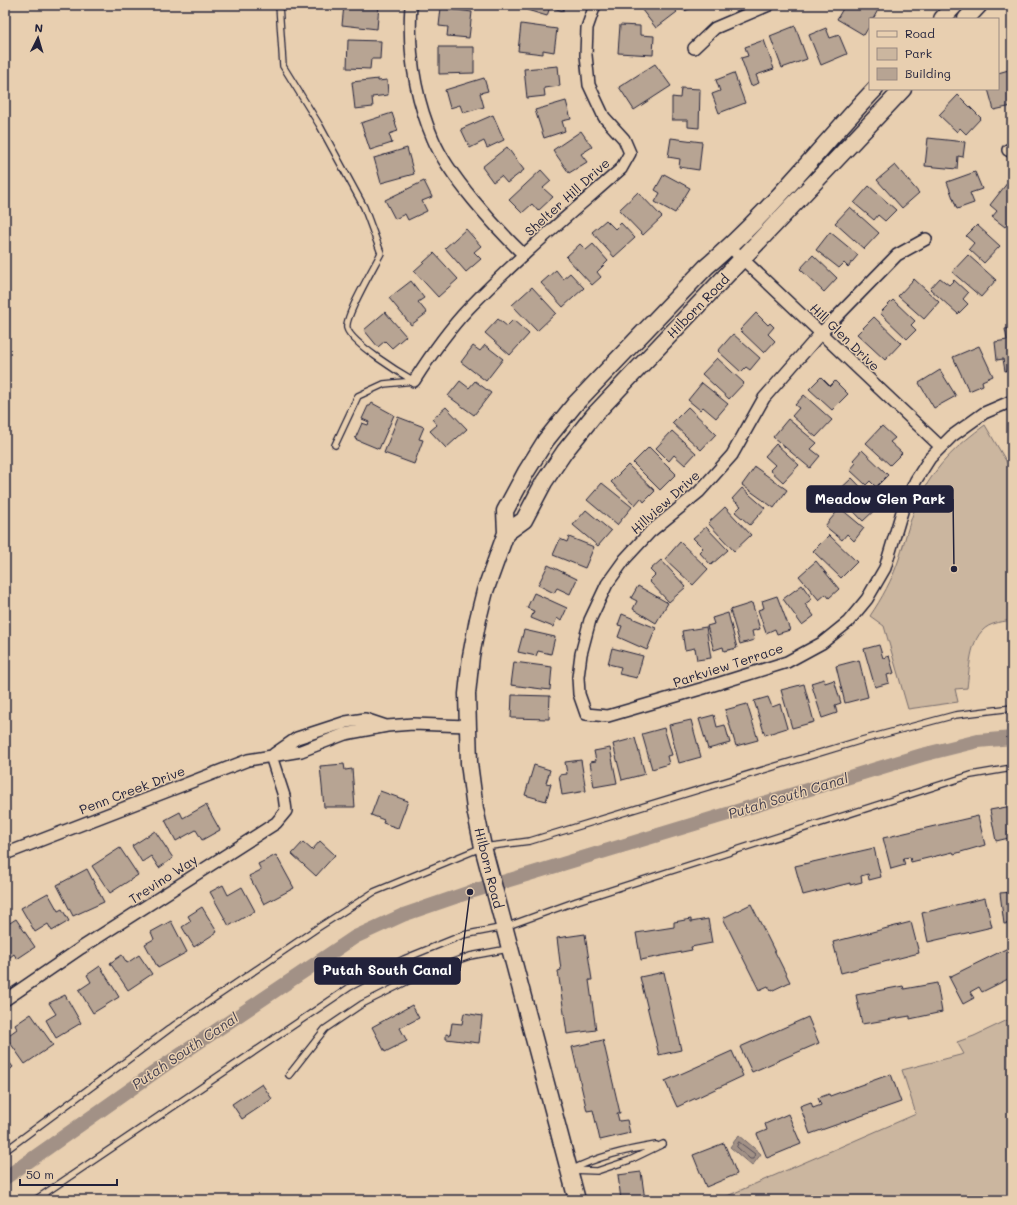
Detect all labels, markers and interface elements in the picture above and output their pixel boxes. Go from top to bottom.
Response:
north arrow [18,18,58,58]
legend [869,18,999,90]
text: N [34,20,44,35]
text: Road [905,25,935,41]
text: Park [905,45,932,61]
text: Building [905,65,951,81]
street label: Shelter Hill Drive [521,154,613,239]
street label: Hilborn Road [663,270,733,341]
street label: Hill Glen Drive [807,299,884,374]
street label: Hillview Drive [627,466,703,537]
callout: Meadow Glen Park [807,486,953,512]
text: Meadow Glen Park [815,489,945,508]
street label: Parkview Terrace [671,639,785,690]
street label: Penn Creek Drive [77,762,187,818]
water label: Putah South Canal [726,768,851,823]
street label: Hilborn Road [471,826,508,910]
street label: Trevino Way [125,850,200,907]
callout: Putah South Canal [315,958,460,984]
text: Putah South Canal [322,960,452,979]
water label: Putah South Canal [128,1008,242,1093]
scale bar [20,1161,117,1187]
text: 50 m [26,1166,54,1182]

